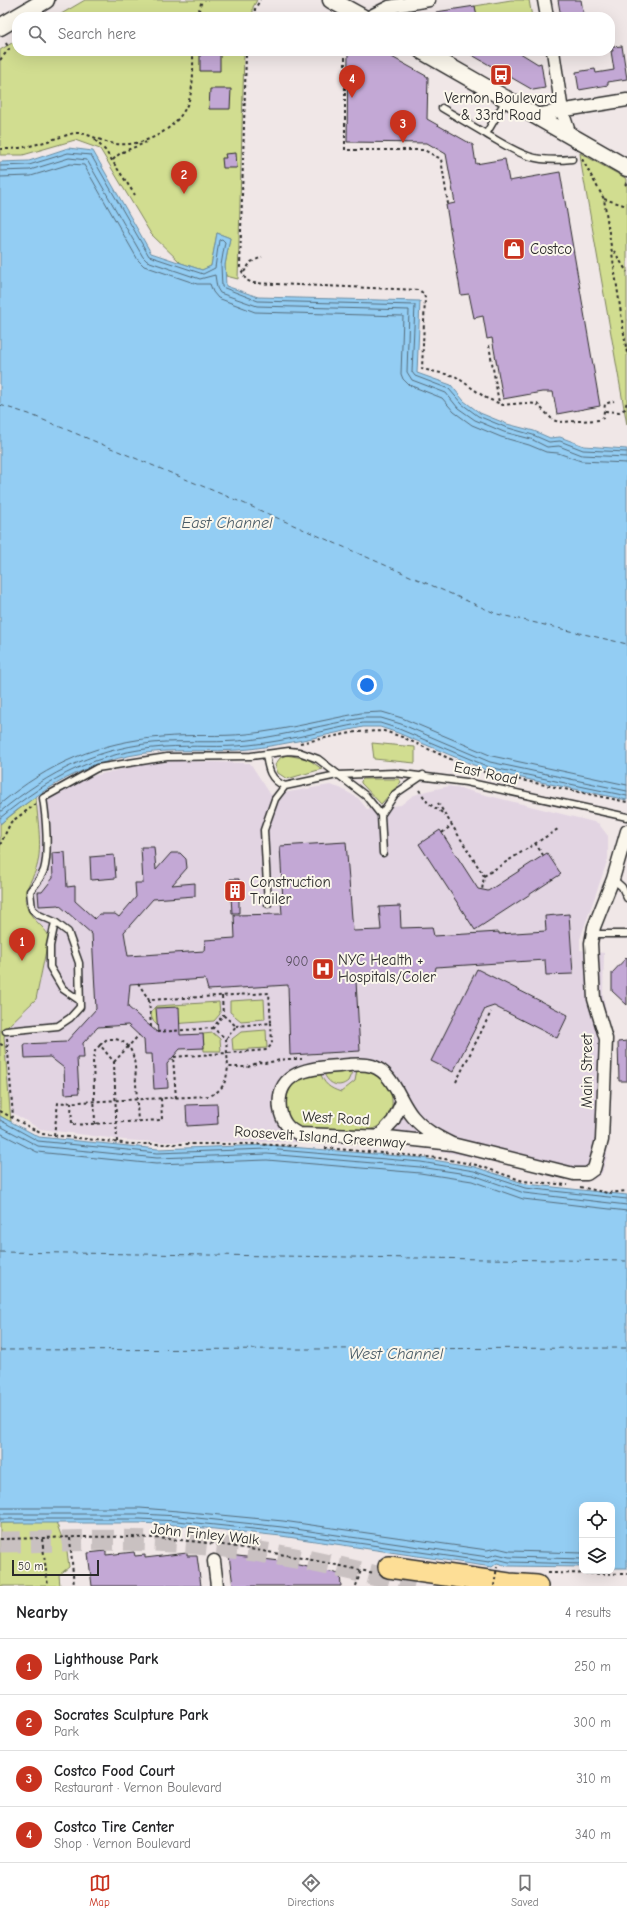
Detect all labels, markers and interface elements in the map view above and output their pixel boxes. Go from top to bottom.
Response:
search box [12,12,615,56]
icon: search [26,23,48,45]
text: Search here [58,25,136,43]
bus stop icon: Vernon Boulevard & 33rd Road [488,62,514,88]
pin: 4 [339,65,365,98]
place label: Vernon Boulevard & 33rd Road [444,89,558,124]
pin: 3 [390,110,416,143]
pin: 2 [171,161,197,194]
shop icon: Costco [501,236,527,262]
place label: Costco [530,240,572,258]
water label: East Channel [182,514,273,532]
your location [357,675,377,695]
street label: East Road [452,757,520,789]
place label: Construction Trailer [250,873,331,908]
building icon: Construction Trailer [222,878,248,904]
pin: 1 [9,928,35,961]
place label: NYC Health + Hospitals/Coler [338,951,436,986]
house number: 900 [286,954,308,969]
hospital icon: NYC Health + Hospitals/Coler [310,956,336,982]
street label: Main Street [578,1033,596,1108]
street label: West Road [302,1107,370,1129]
street label: Roosevelt Island Greenway [234,1122,407,1152]
water label: West Channel [349,1345,444,1363]
map controls [579,1502,615,1574]
button: locate [579,1502,615,1538]
street label: John Finley Walk [150,1519,261,1549]
button: layers [579,1538,615,1574]
scale bar [12,1558,99,1577]
text: 50 m [18,1560,43,1573]
text: Nearby [16,1603,67,1622]
text: 4 results [565,1605,611,1620]
text: Lighthouse Park [54,1650,158,1668]
text: 1 [26,1659,32,1674]
text: 250 m [574,1659,611,1674]
text: Park [54,1668,79,1683]
text: Socrates Sculpture Park [54,1706,208,1724]
text: 2 [26,1715,32,1730]
text: 300 m [573,1715,611,1730]
text: Park [54,1724,79,1739]
text: Costco Food Court [54,1762,175,1780]
text: 3 [26,1771,32,1786]
text: 310 m [576,1771,611,1786]
text: Restaurant · Vernon Boulevard [54,1780,222,1795]
text: Costco Tire Center [54,1818,174,1836]
text: 4 [26,1827,32,1842]
text: 340 m [575,1827,611,1842]
text: Shop · Vernon Boulevard [54,1836,191,1851]
tab: Map [89,1872,111,1909]
tab: Directions [288,1872,334,1909]
tab: Saved [511,1872,538,1909]

